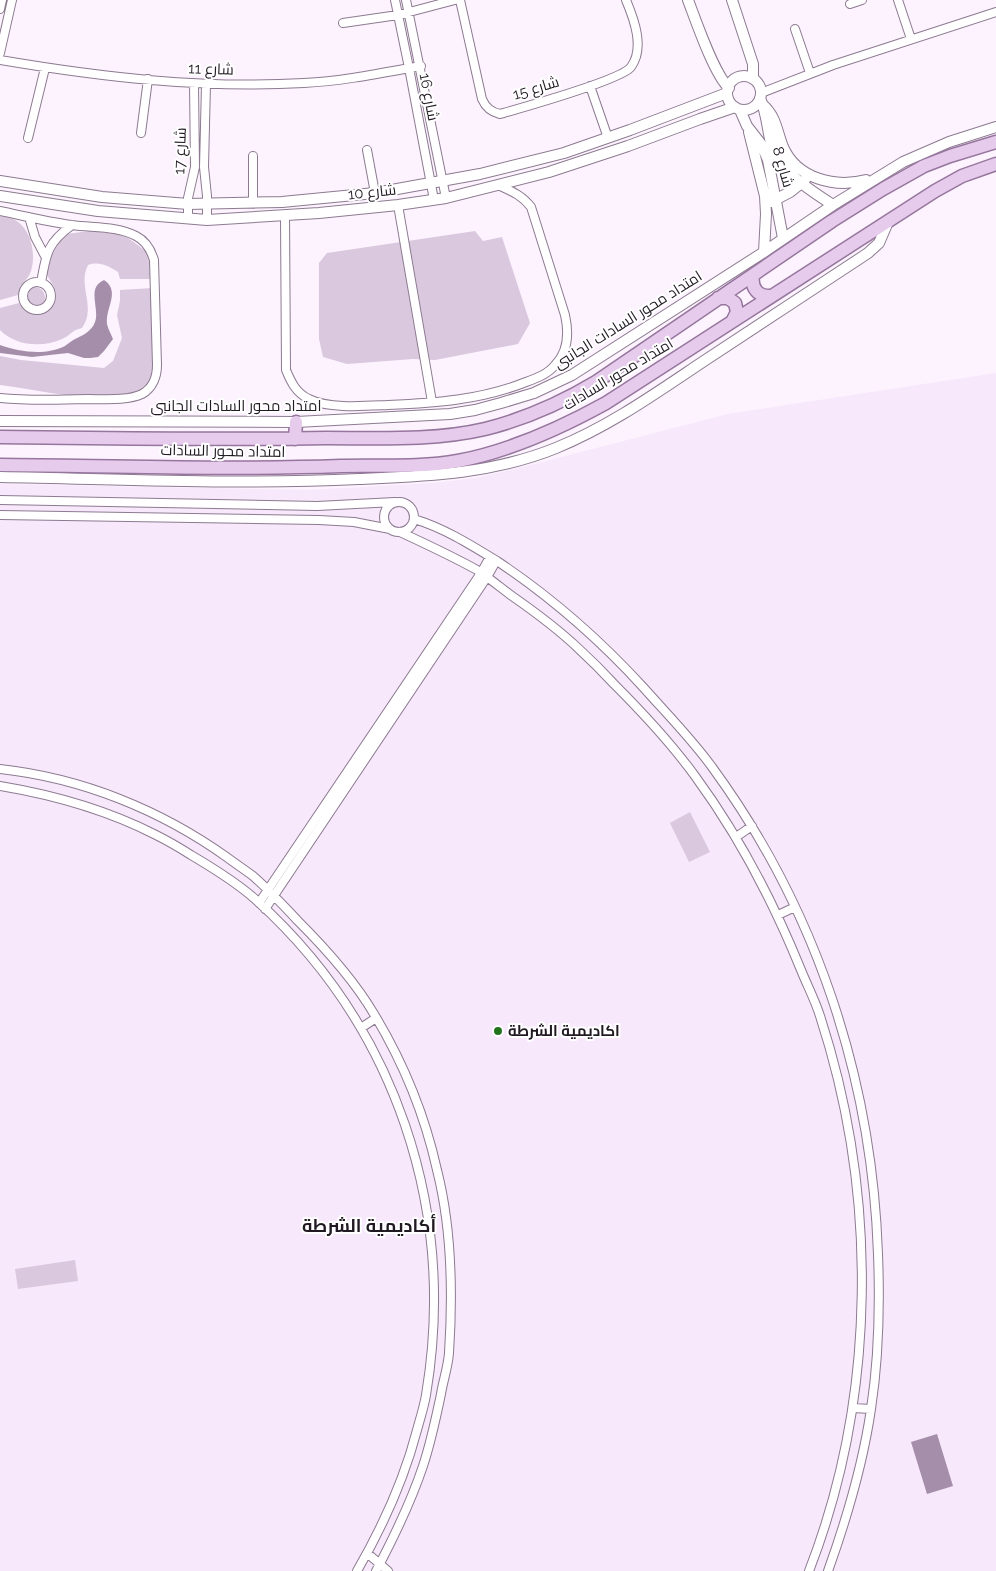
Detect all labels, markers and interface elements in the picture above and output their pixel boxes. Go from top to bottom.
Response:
street label: شارع 11 [188,59,234,81]
street label: شارع 16 [414,72,442,123]
street label: شارع 15 [511,72,562,105]
street label: شارع 17 [170,127,192,175]
street label: شارع 8 [767,144,797,190]
street label: شارع 10 [347,181,397,205]
street label: امتداد محور السادات الجانبى [551,267,705,373]
street label: امتداد محور السادات [560,334,676,414]
street label: امتداد محور السادات الجانبى [150,397,322,416]
street label: امتداد محور السادات [160,441,286,461]
place label: اكاديمية الشرطة [508,1022,620,1040]
marker: اكاديمية الشرطة [492,1025,504,1037]
district label: أكاديمية الشرطة [302,1213,436,1237]

